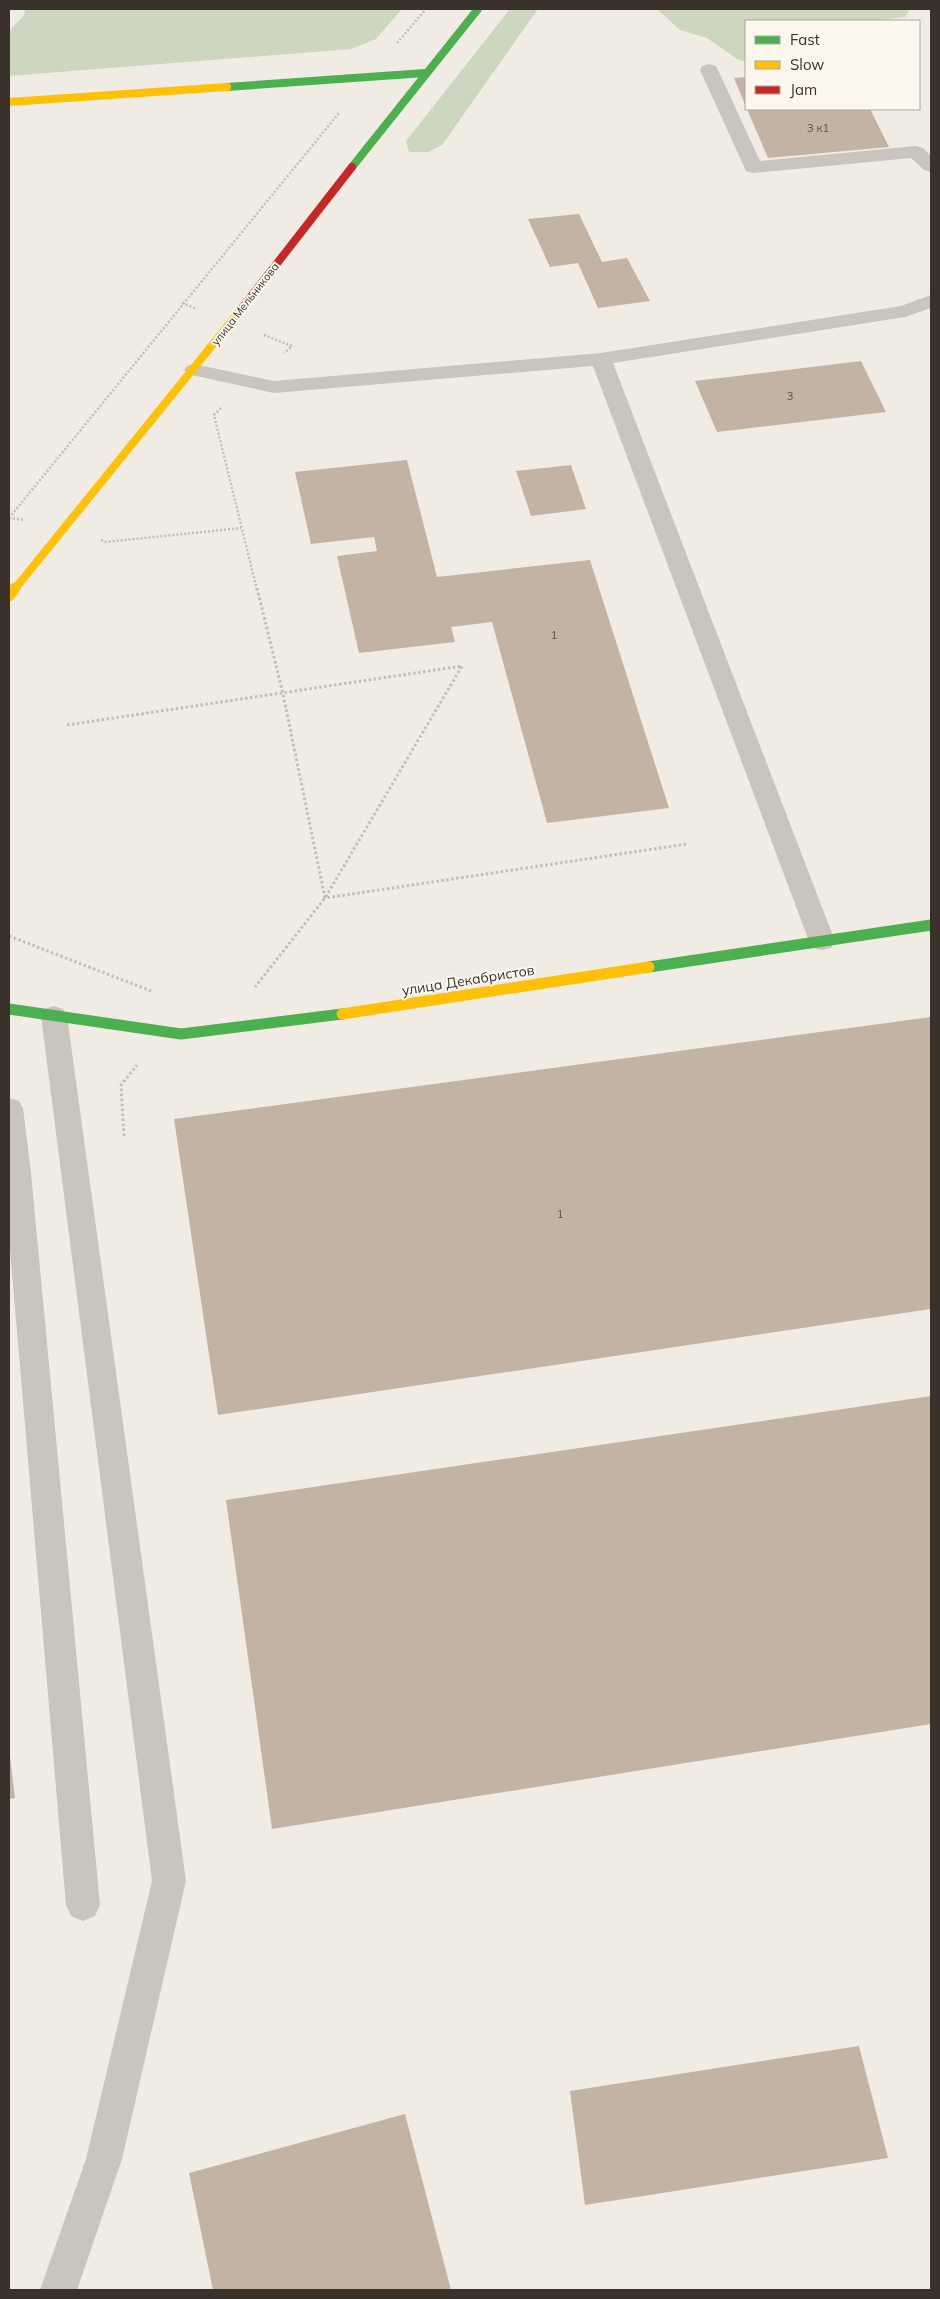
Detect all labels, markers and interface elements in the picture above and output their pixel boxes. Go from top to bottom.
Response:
legend [745,20,920,110]
text: Fast [790,30,820,49]
text: Slow [790,55,824,74]
text: Jam [790,80,817,99]
house number: 3 к1 [807,121,829,135]
street label: улица Мельникова [208,260,282,348]
house number: 3 [787,389,793,403]
house number: 1 [551,628,557,642]
street label: улица Декабристов [400,961,536,999]
house number: 1 [557,1207,563,1221]

